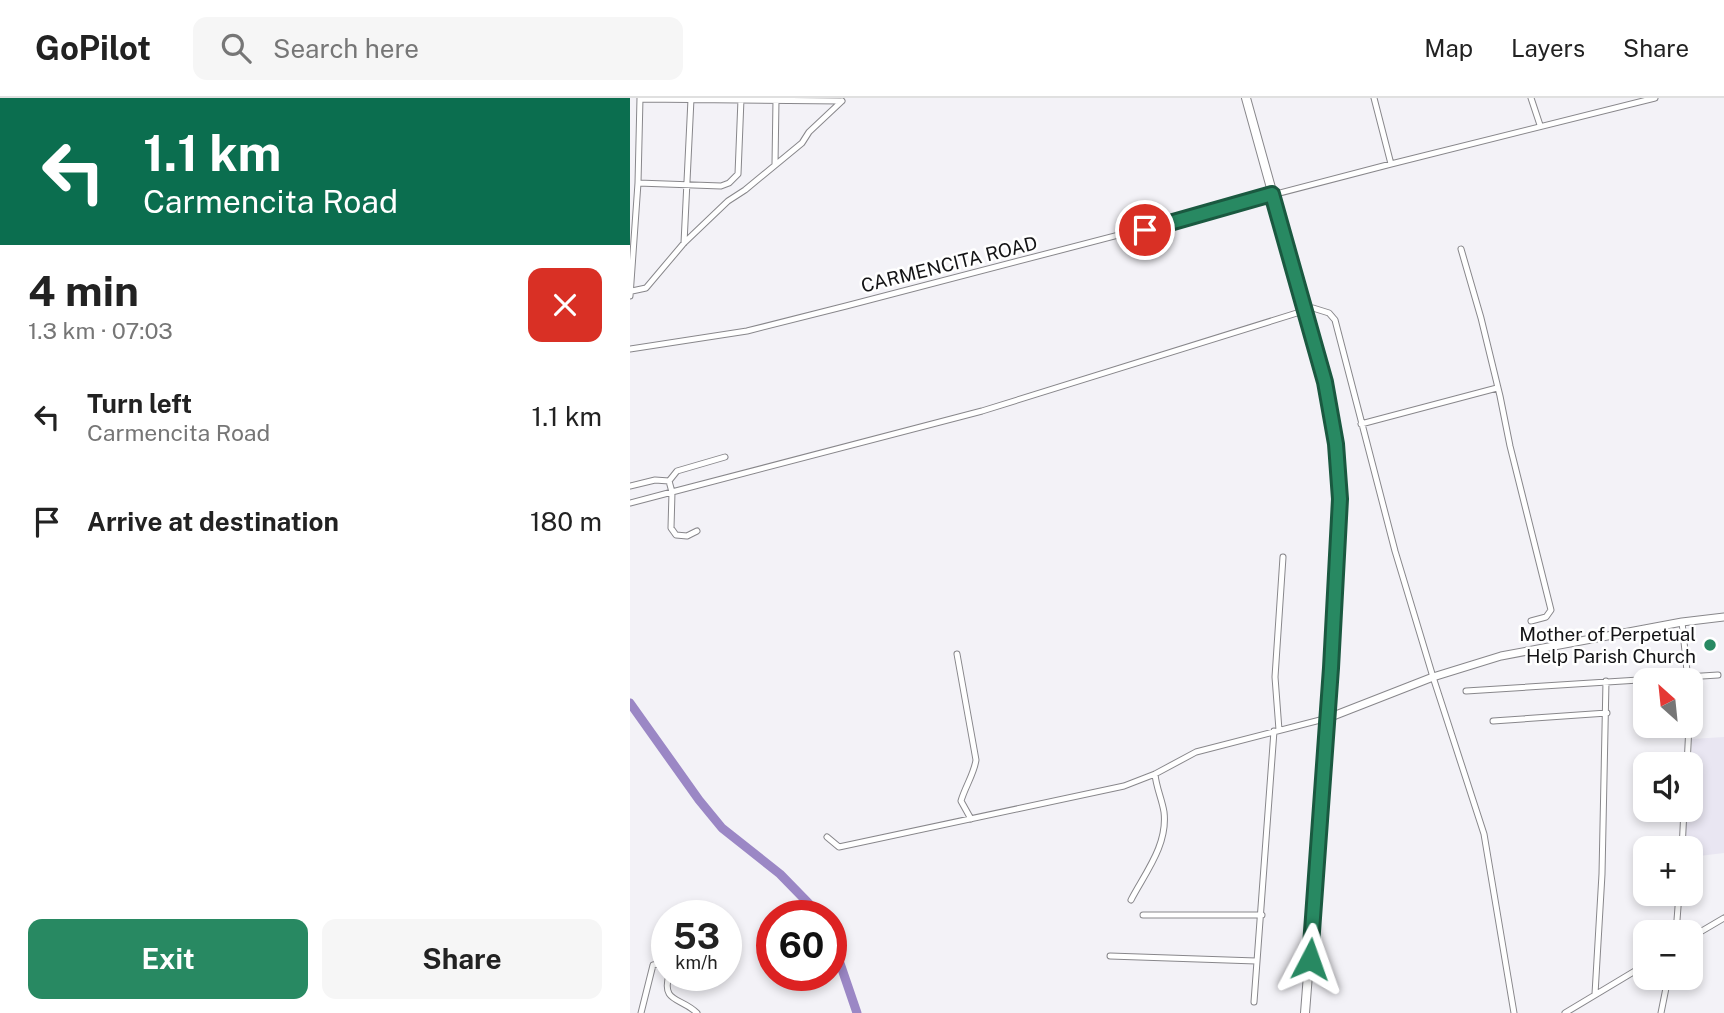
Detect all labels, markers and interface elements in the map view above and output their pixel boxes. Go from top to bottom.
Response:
search box [193,17,683,80]
text: GoPilot [35,29,151,67]
icon: search [217,29,255,67]
text: Search here [273,33,419,64]
text: Map [1424,34,1473,62]
text: Layers [1511,34,1585,62]
text: Share [1623,34,1689,62]
text: 1.1 km [143,124,281,182]
icon: left [28,126,119,217]
text: Carmencita Road [143,183,398,220]
pin [1115,200,1175,260]
icon: arrive [1126,211,1164,249]
street label: CARMENCITA ROAD [859,231,1039,297]
text: 4 min [28,266,139,315]
button: close [528,268,602,342]
text: 1.3 km · 07:03 [28,317,173,344]
text: Turn left [87,388,192,419]
icon: left [28,398,66,436]
text: 1.1 km [532,401,602,432]
text: Carmencita Road [87,419,270,446]
icon: arrive [28,503,66,541]
text: Arrive at destination [87,506,339,537]
text: 180 m [530,506,602,537]
place label: Mother of Perpetual Help Parish Church [1519,623,1696,667]
marker: Mother of Perpetual Help Parish Church [1702,637,1718,653]
north arrow [1633,668,1703,738]
map controls [1633,668,1703,990]
button: sound [1633,752,1703,822]
button: + [1633,836,1703,906]
speed limit sign: 60 [756,900,847,991]
text: 53 [673,916,720,957]
button: Exit [28,919,308,999]
button: Share [322,919,602,999]
button: − [1633,920,1703,990]
position arrow [1273,922,1347,996]
text: km/h [675,952,718,973]

